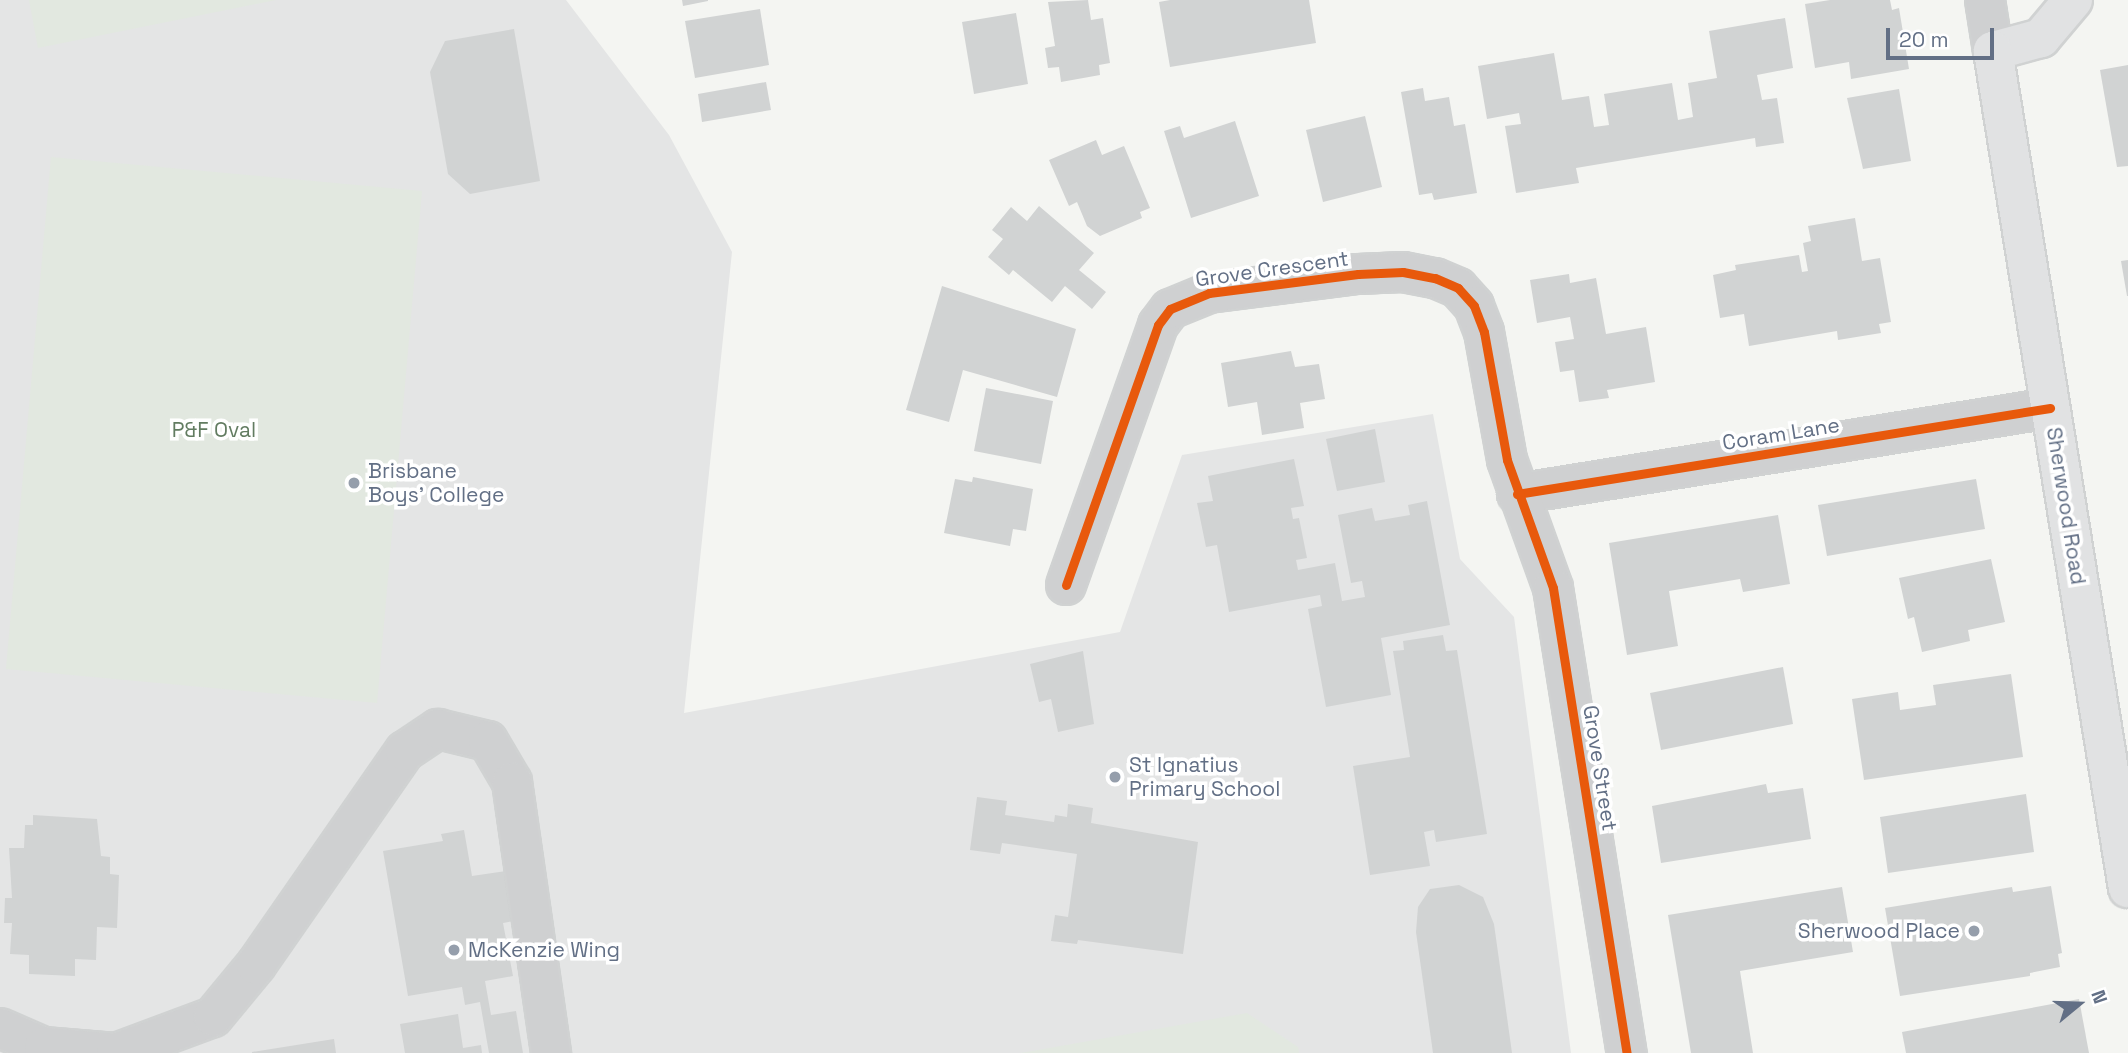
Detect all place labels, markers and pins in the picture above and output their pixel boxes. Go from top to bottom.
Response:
place label: Brisbane Boys' College [368,458,504,508]
marker: Brisbane Boys' College [346,475,362,491]
place label: St Ignatius Primary School [1129,752,1280,802]
marker: St Ignatius Primary School [1107,769,1123,785]
place label: Sherwood Place [1798,918,1960,944]
marker: Sherwood Place [1966,923,1982,939]
place label: McKenzie Wing [468,937,620,963]
marker: McKenzie Wing [446,942,462,958]

